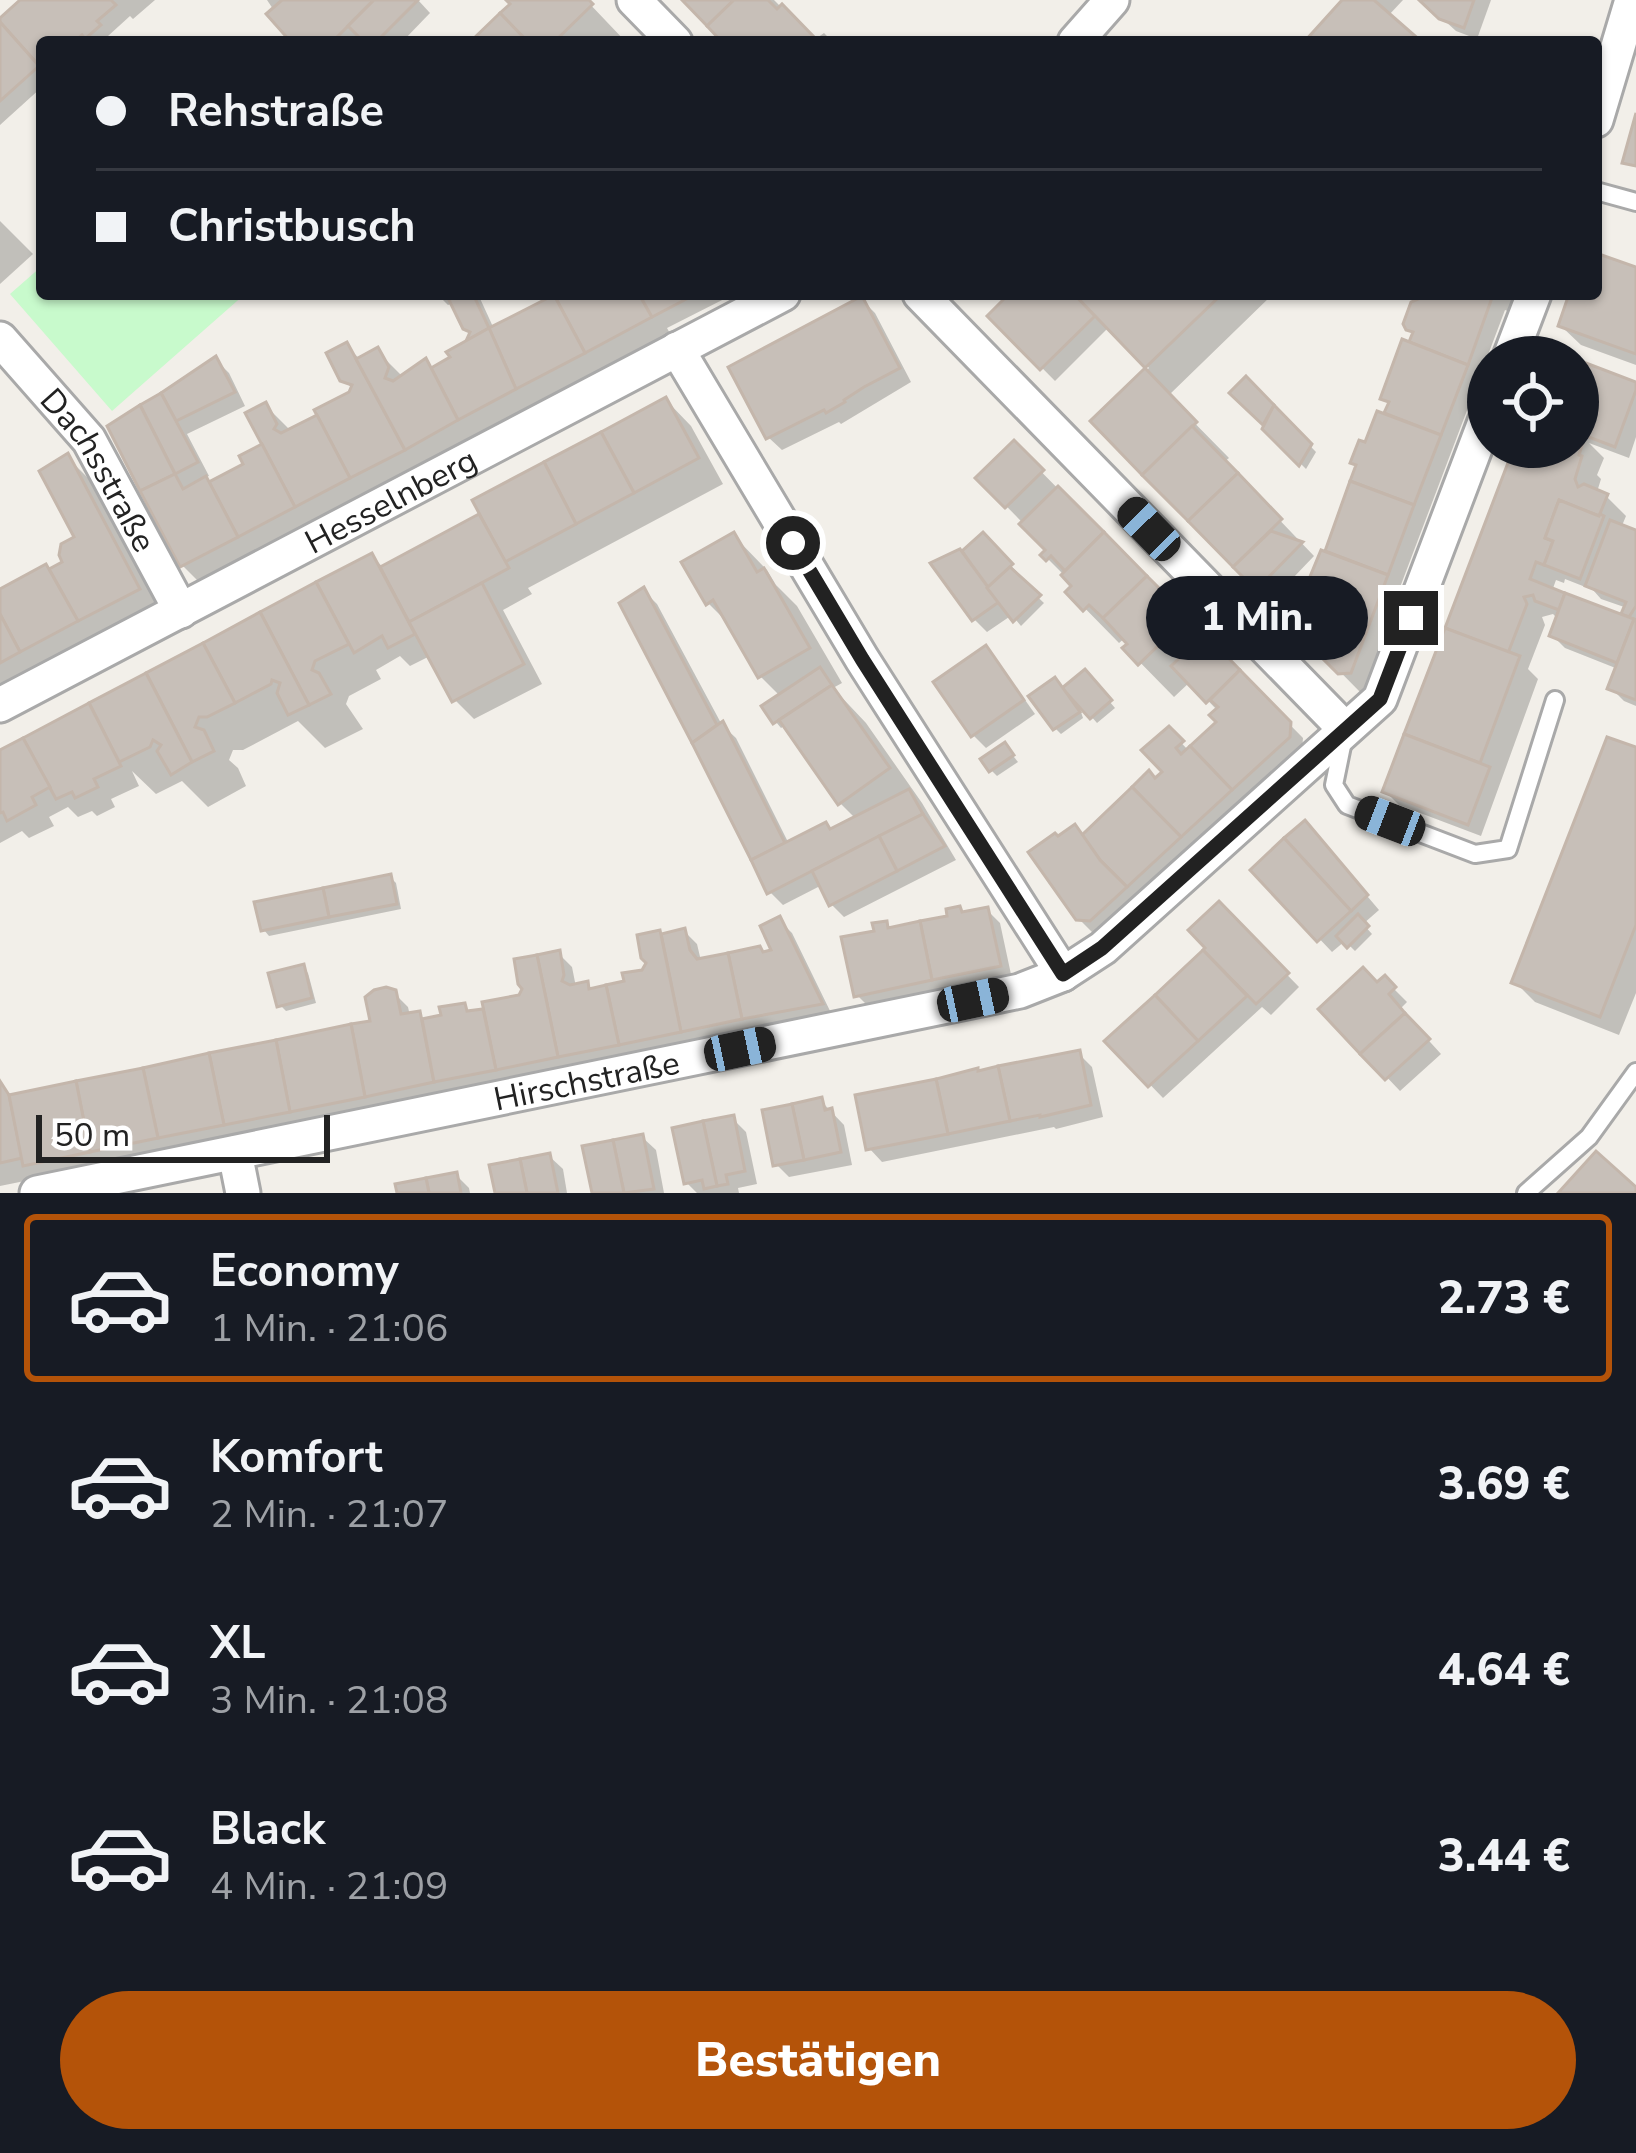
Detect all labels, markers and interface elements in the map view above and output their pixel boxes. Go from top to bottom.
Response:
text: Rehstraße [168,81,384,142]
text: Christbusch [168,196,416,257]
map controls [1467,336,1599,468]
button: locate [1467,336,1599,468]
street label: Dachsstraße [30,379,166,560]
street label: Hesselnberg [297,438,485,565]
car [1111,491,1187,567]
route start [766,516,820,570]
callout: 1 Min. [1147,576,1369,660]
text: 1 Min. [1201,591,1313,644]
route end [1384,591,1438,645]
car [1350,791,1430,851]
car [934,975,1012,1025]
car [701,1024,779,1074]
street label: Hirschstraße [490,1041,684,1123]
scale bar [36,1109,330,1162]
text: 50 m [54,1113,130,1158]
text: Economy [210,1241,399,1302]
icon: car [66,1244,174,1352]
text: 2.73 € [1438,1268,1570,1329]
text: 1 Min. · 21:06 [210,1302,448,1355]
text: Komfort [210,1427,383,1488]
icon: car [66,1430,174,1538]
text: 3.69 € [1438,1454,1570,1515]
text: 2 Min. · 21:07 [210,1488,448,1541]
text: XL [210,1613,266,1674]
icon: car [66,1616,174,1724]
text: 4.64 € [1438,1640,1570,1701]
text: 3 Min. · 21:08 [210,1674,448,1727]
text: Black [210,1799,325,1860]
icon: car [66,1802,174,1910]
text: 3.44 € [1438,1826,1570,1887]
text: 4 Min. · 21:09 [210,1860,448,1913]
button: Bestätigen [60,1991,1576,2129]

